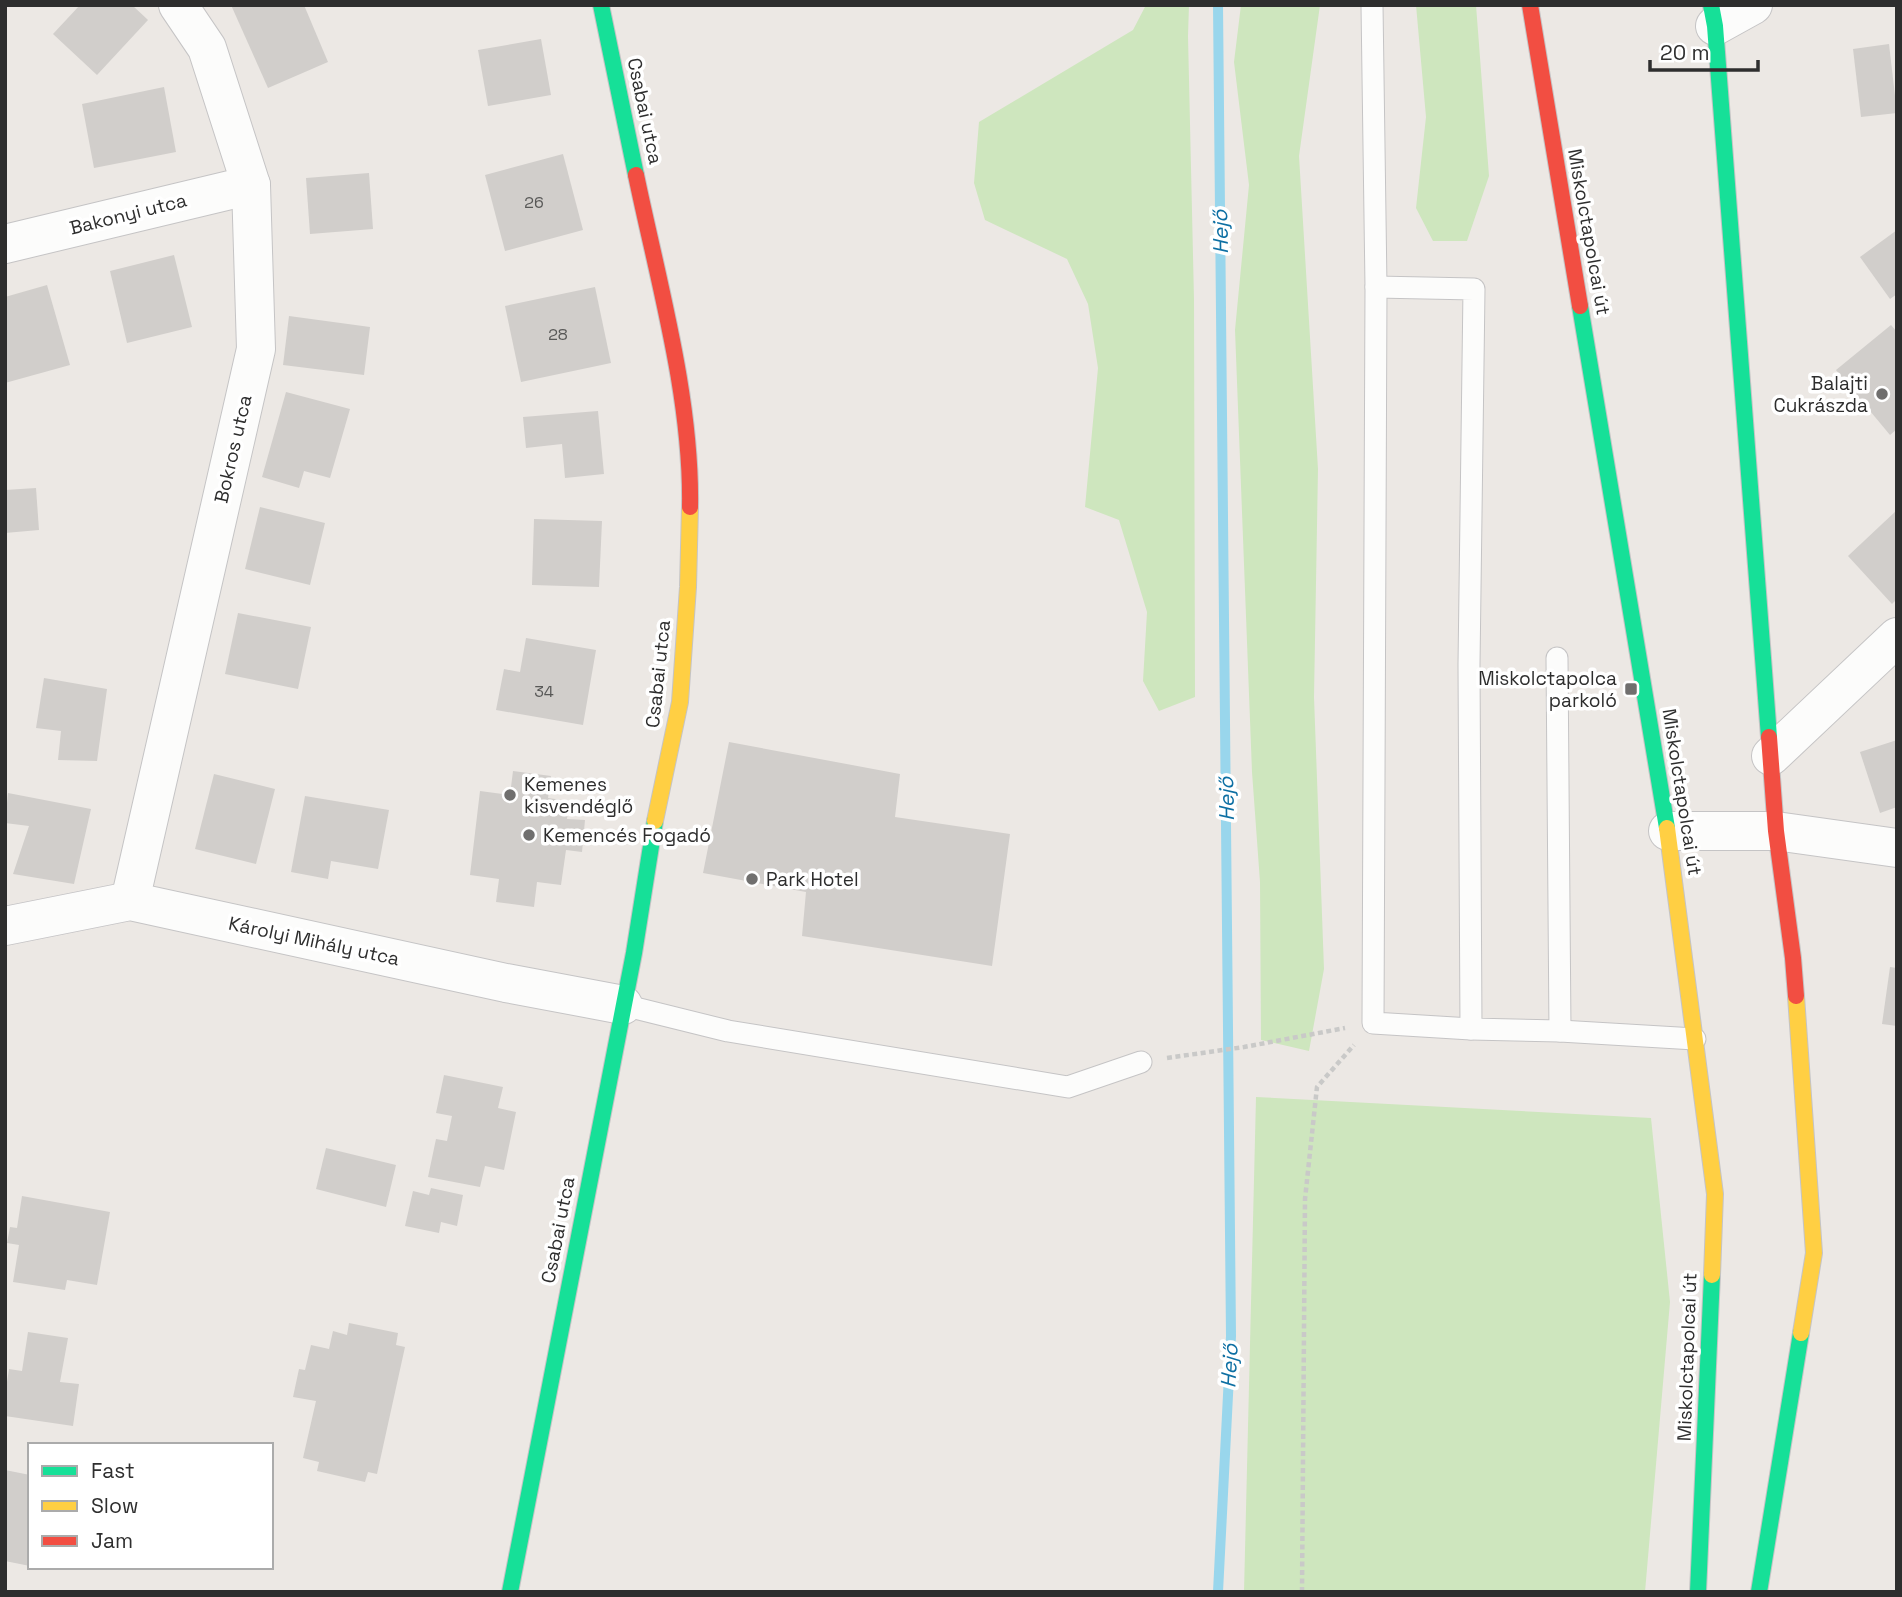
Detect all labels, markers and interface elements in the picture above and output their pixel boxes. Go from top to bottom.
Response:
scale bar [1650,28,1758,72]
text: 20 m [1660,39,1710,66]
street label: Csabai utca [622,56,668,167]
street label: Miskolctapolcai út [1562,147,1616,317]
street label: Bakonyi utca [67,187,189,241]
house number: 26 [524,192,544,213]
water label: Hejő [1206,209,1234,254]
house number: 28 [548,324,568,345]
place label: Balajti Cukrászda [1774,371,1868,418]
marker: Balajti Cukrászda [1874,386,1890,402]
street label: Bokros utca [208,392,258,506]
street label: Csabai utca [640,619,676,729]
place label: Miskolctapolca parkoló [1478,666,1617,713]
house number: 34 [534,681,554,702]
marker: Miskolctapolca parkoló [1623,681,1639,697]
street label: Miskolctapolcai út [1656,707,1708,877]
place label: Kemenes kisvendéglő [524,772,633,819]
water label: Hejő [1212,776,1240,821]
marker: Kemenes kisvendéglő [502,787,518,803]
place label: Kemencés Fogadó [543,823,711,848]
marker: Kemencés Fogadó [521,827,537,843]
place label: Park Hotel [766,867,859,892]
marker: Park Hotel [744,871,760,887]
street label: Károlyi Mihály utca [226,911,402,971]
street label: Csabai utca [535,1175,581,1285]
street label: Miskolctapolcai út [1672,1272,1702,1442]
water label: Hejő [1214,1342,1244,1389]
legend [28,1443,273,1569]
text: Fast [91,1457,135,1484]
text: Slow [91,1492,139,1519]
text: Jam [91,1527,133,1554]

